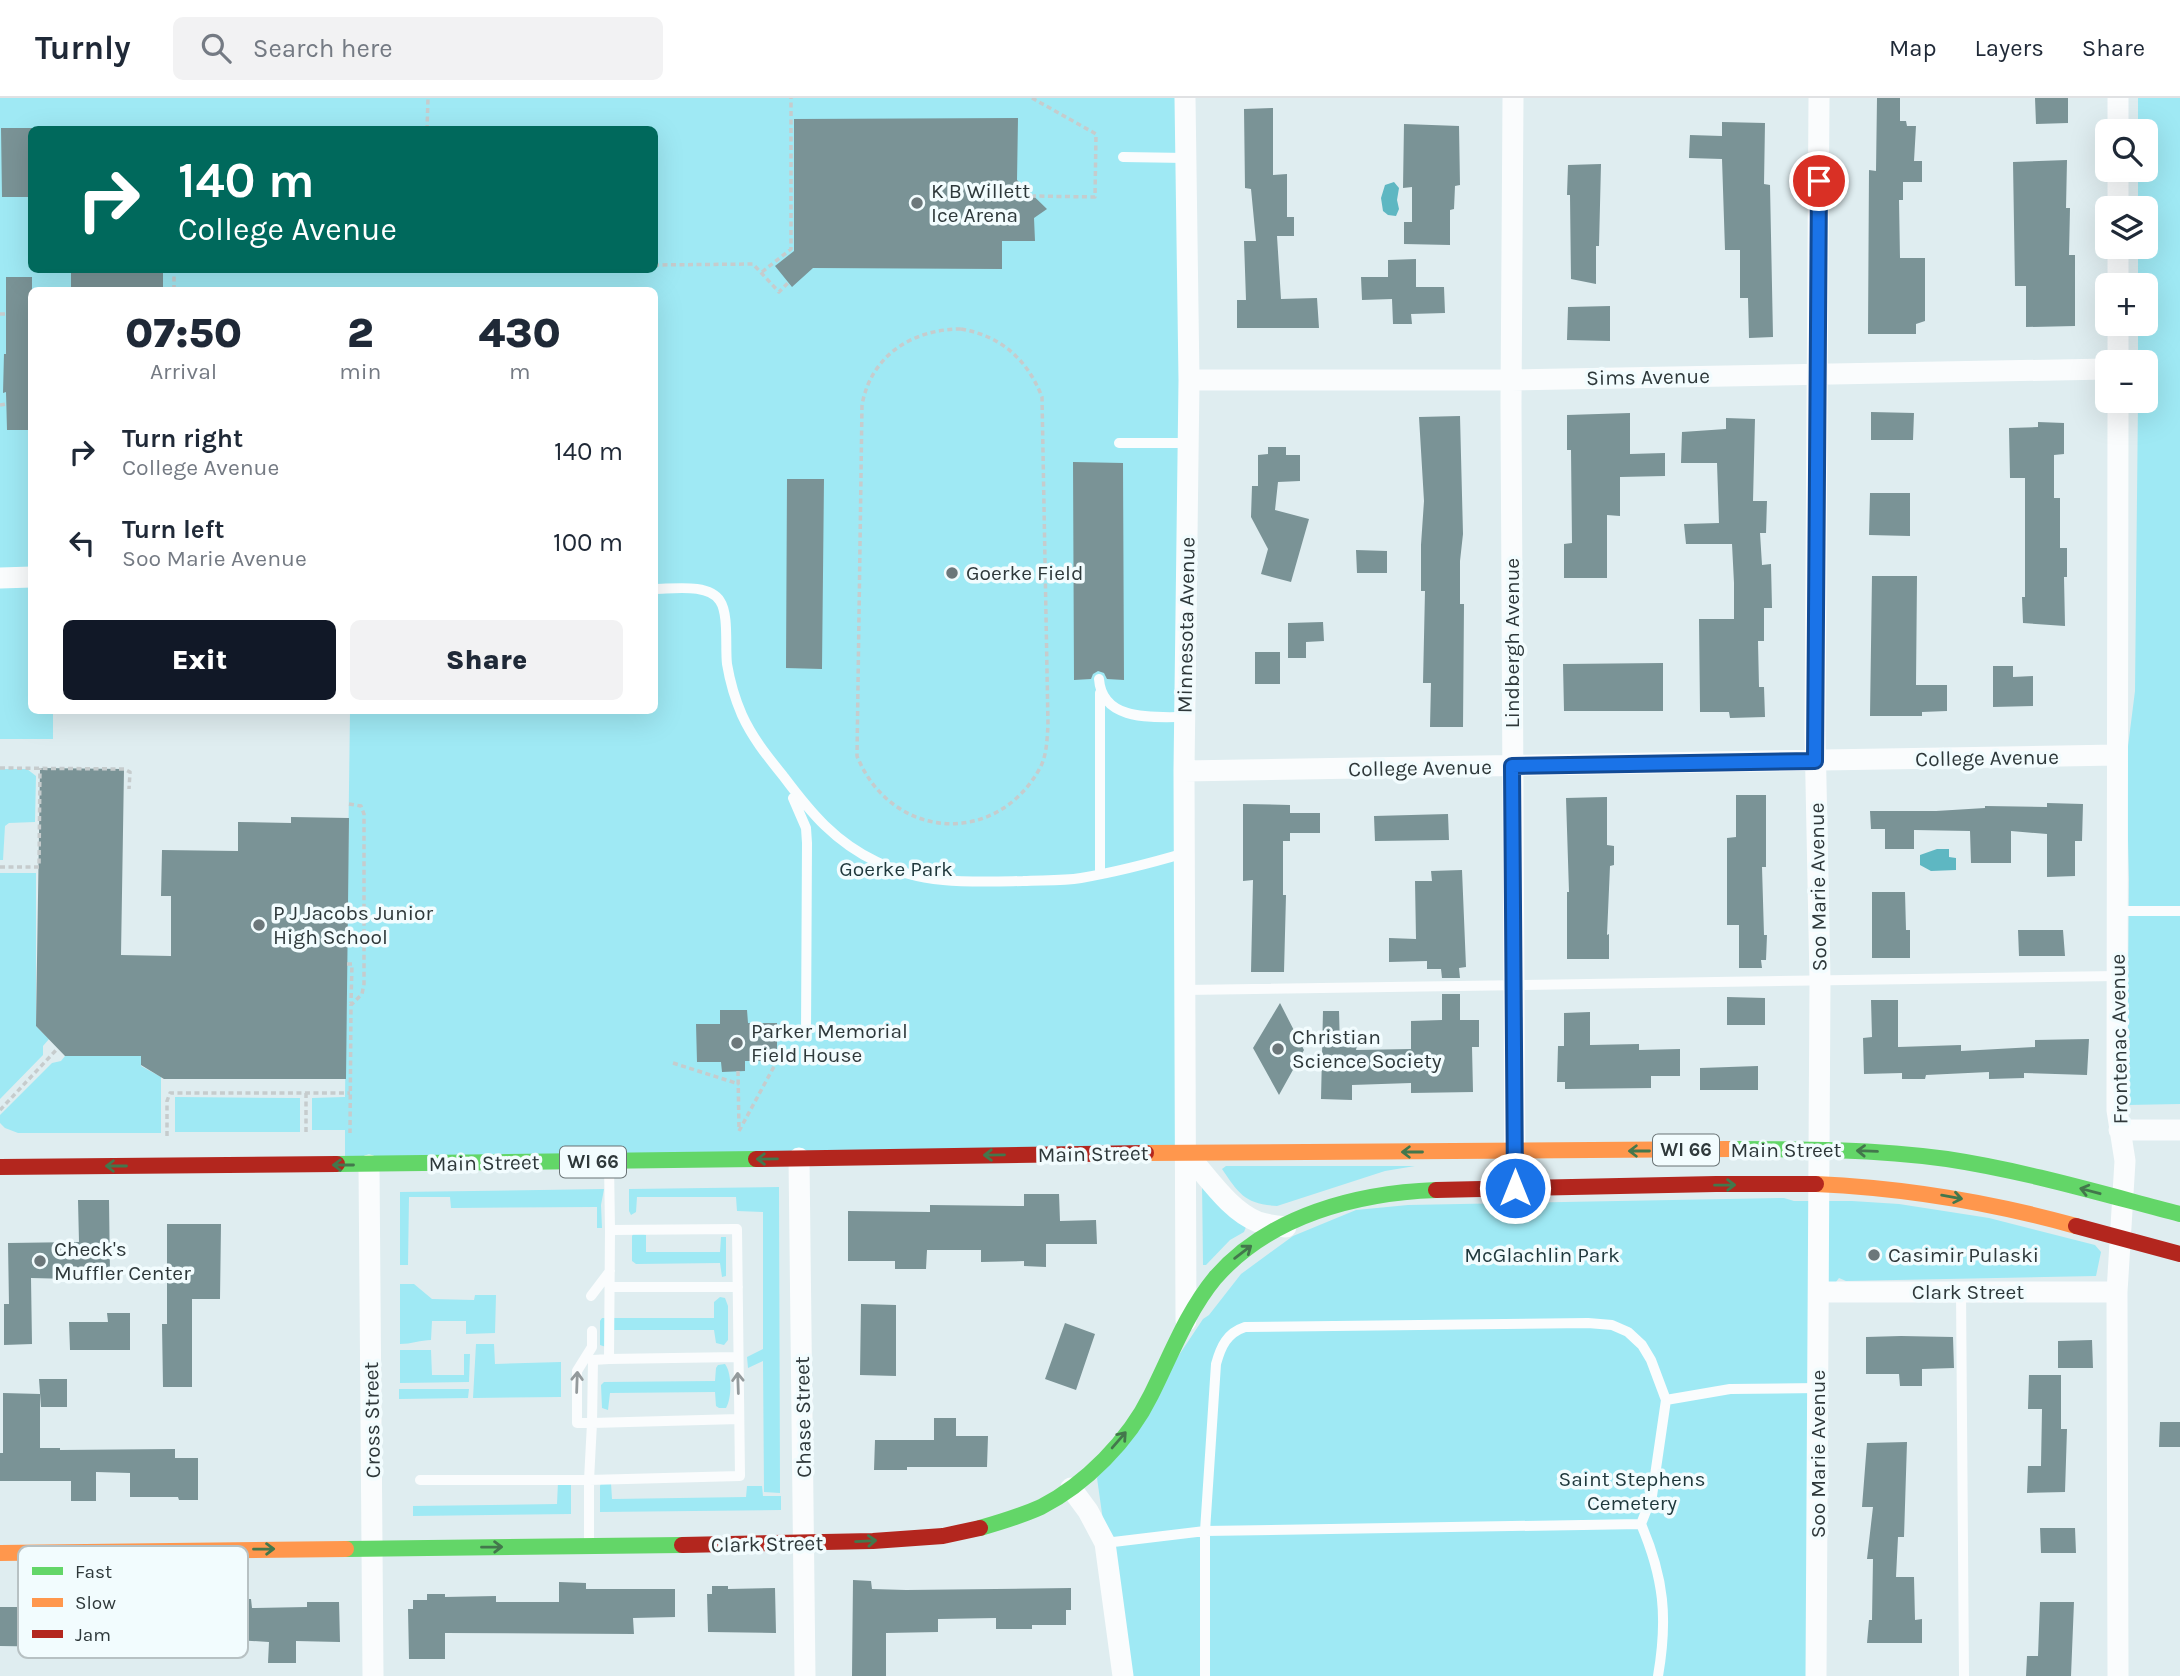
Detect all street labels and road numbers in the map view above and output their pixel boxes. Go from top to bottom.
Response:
street label: Sims Avenue [1586,364,1710,390]
street label: Minnesota Avenue [1172,537,1200,713]
street label: Lindbergh Avenue [1500,558,1524,728]
street label: College Avenue [1915,745,2059,771]
street label: College Avenue [1348,755,1492,781]
street label: Soo Marie Avenue [1805,802,1831,972]
street label: Frontenac Avenue [2106,954,2132,1124]
road number: WI 66 [1653,1134,1719,1166]
street label: Main Street [1731,1138,1842,1162]
street label: Main Street [1037,1141,1149,1167]
road number: WI 66 [560,1146,626,1178]
street label: Main Street [428,1150,540,1176]
street label: Clark Street [1912,1280,2024,1304]
street label: Chase Street [790,1356,816,1478]
street label: Cross Street [359,1361,385,1479]
street label: Soo Marie Avenue [1806,1370,1830,1538]
street label: Clark Street [711,1531,823,1557]

